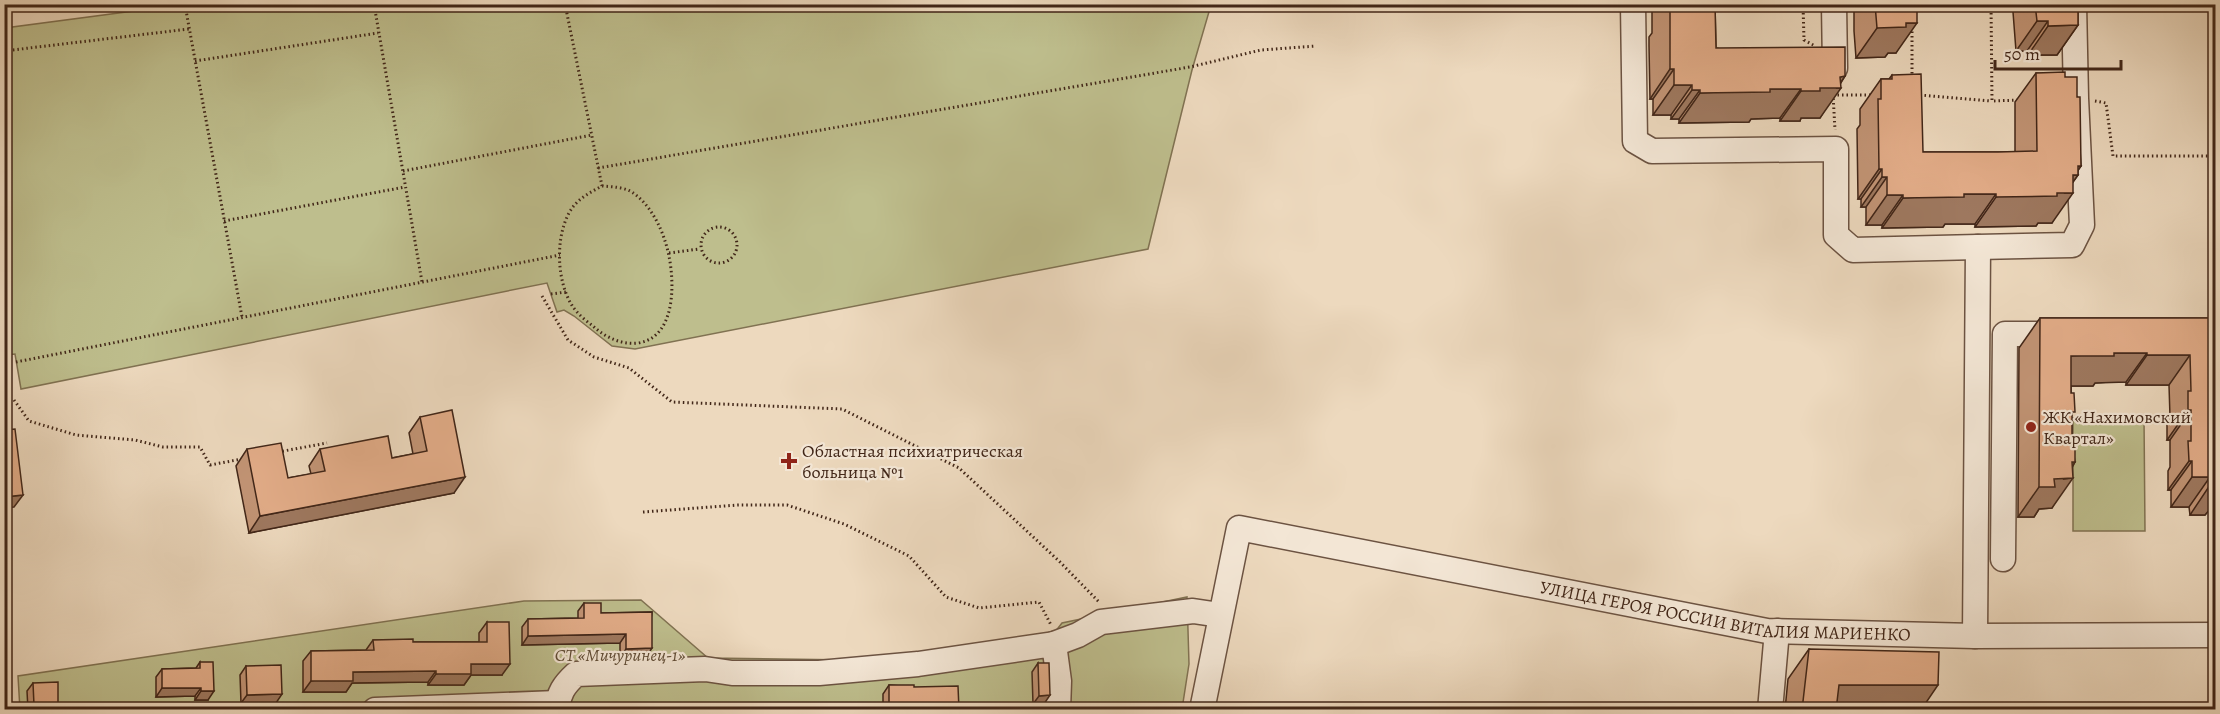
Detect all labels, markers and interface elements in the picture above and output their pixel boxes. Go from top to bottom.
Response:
scale bar [1995,33,2121,71]
text: 50 m [2004,42,2040,66]
place label: ЖК «Нахимовский Квартал» [2043,405,2191,450]
marker: ЖК «Нахимовский Квартал» [2024,420,2038,434]
place label: Областная психиатрическая больница №1 [802,439,1023,484]
marker: Областная психиатрическая больница №1 [780,452,798,470]
street label: УЛИЦА ГЕРОЯ РОССИИ ВИТАЛИЯ МАРИЕНКО [1538,575,1911,646]
park label: СТ «Мичуринец-1» [555,643,686,667]

